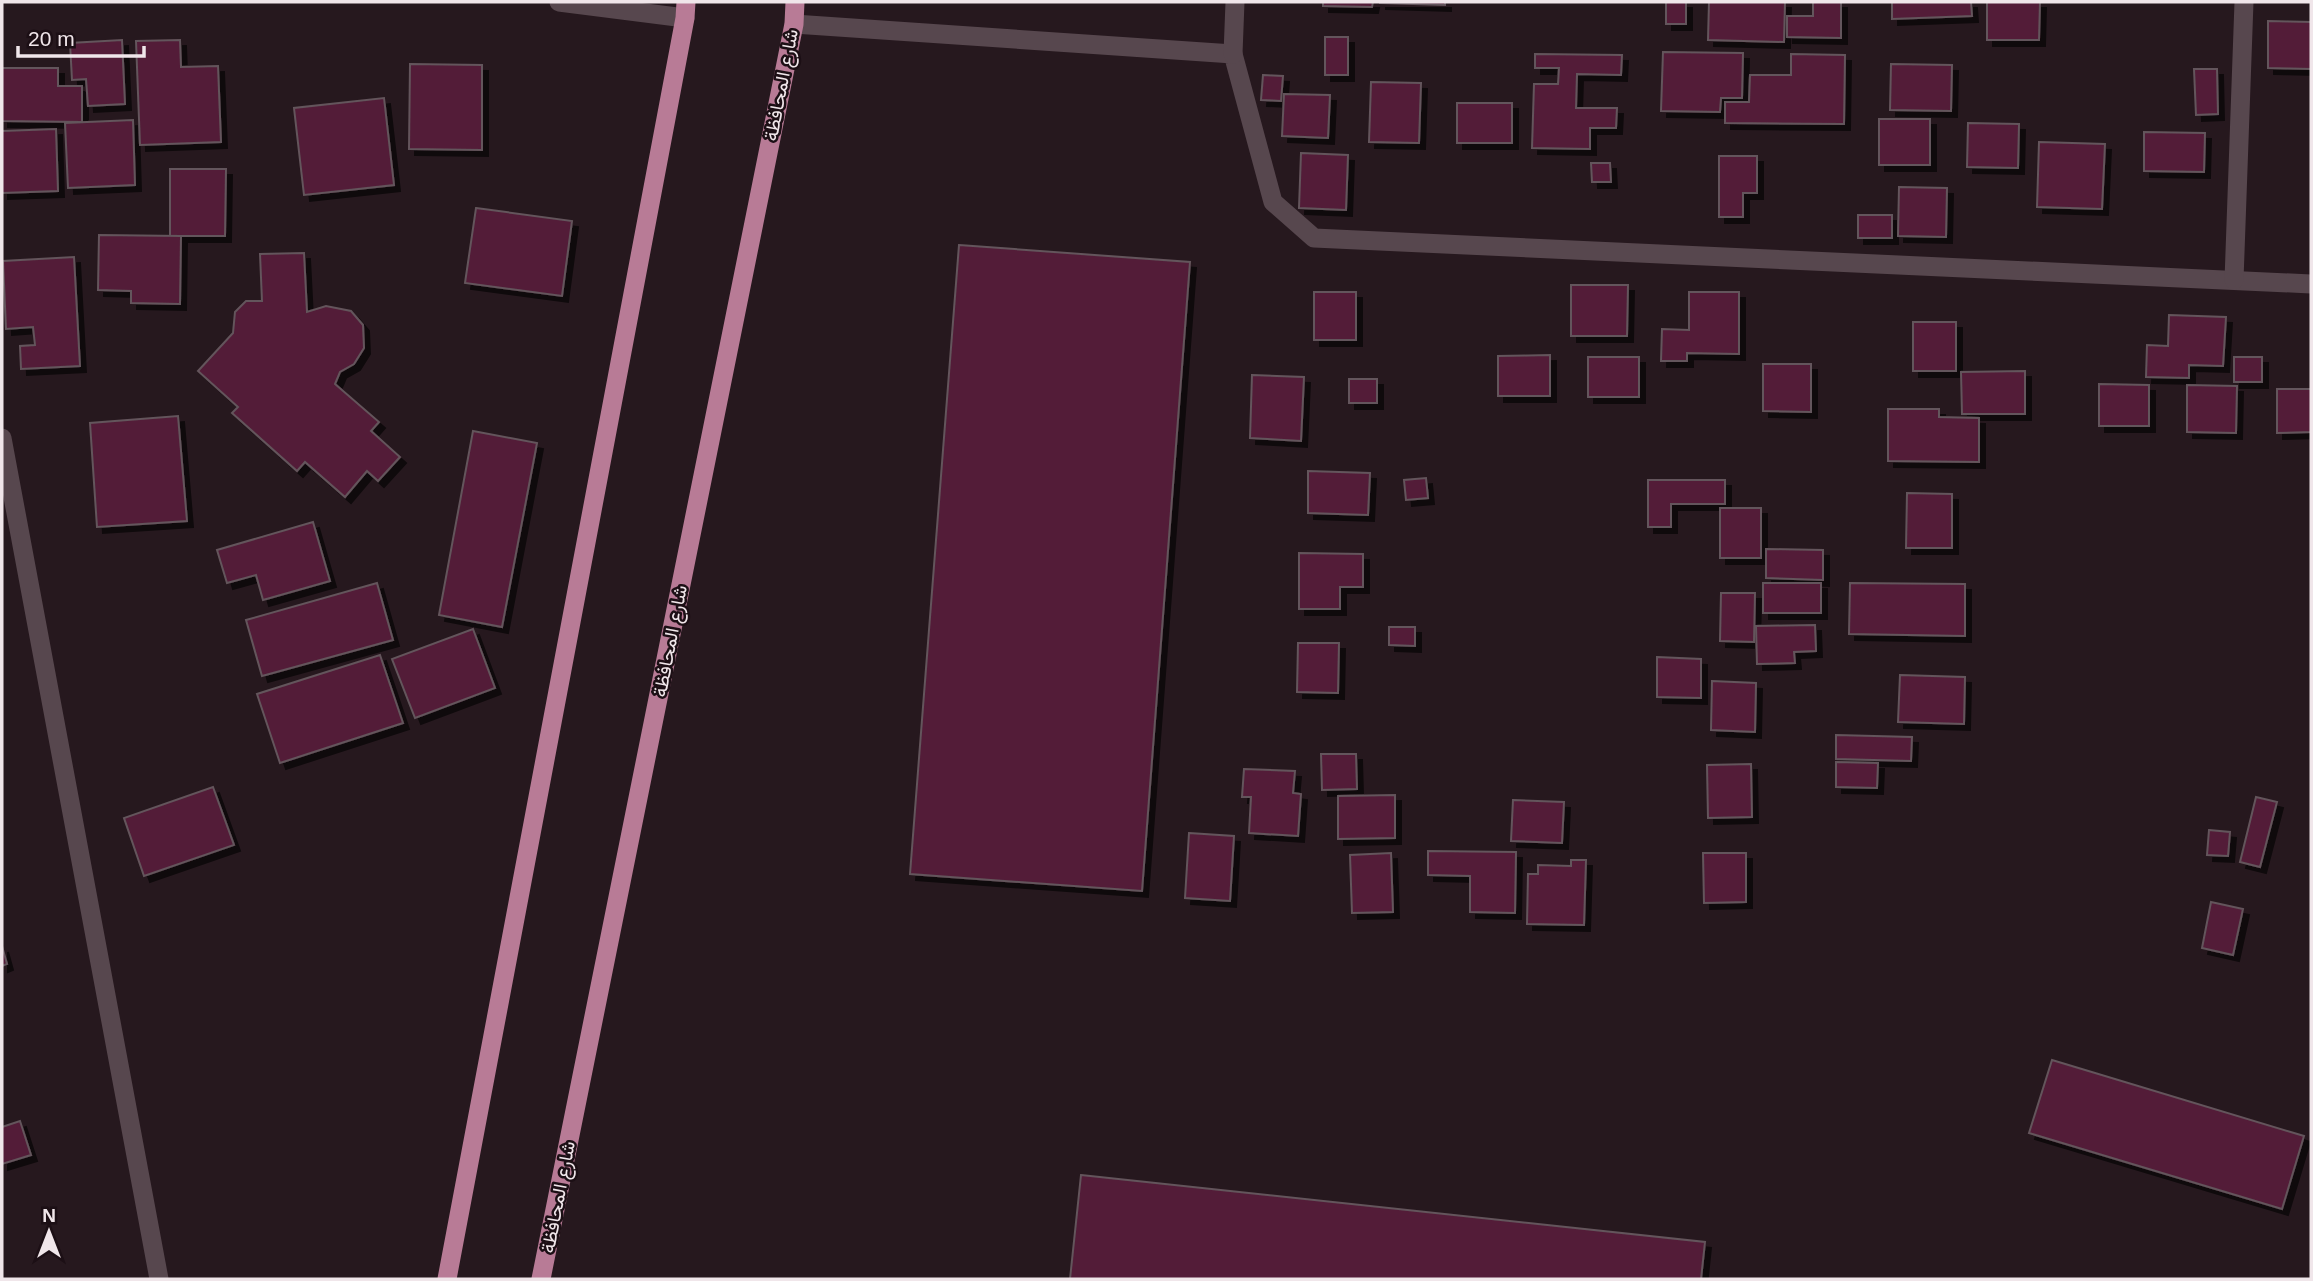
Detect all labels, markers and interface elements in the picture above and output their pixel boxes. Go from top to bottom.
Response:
scale bar [18,14,144,58]
text: 20 m [28,27,75,50]
street label: شارع المحافظة [760,27,804,143]
street label: شارع المحافظة [649,583,693,699]
street label: شارع المحافظة [537,1139,581,1255]
north arrow [14,1197,84,1267]
text: N [42,1205,56,1226]

